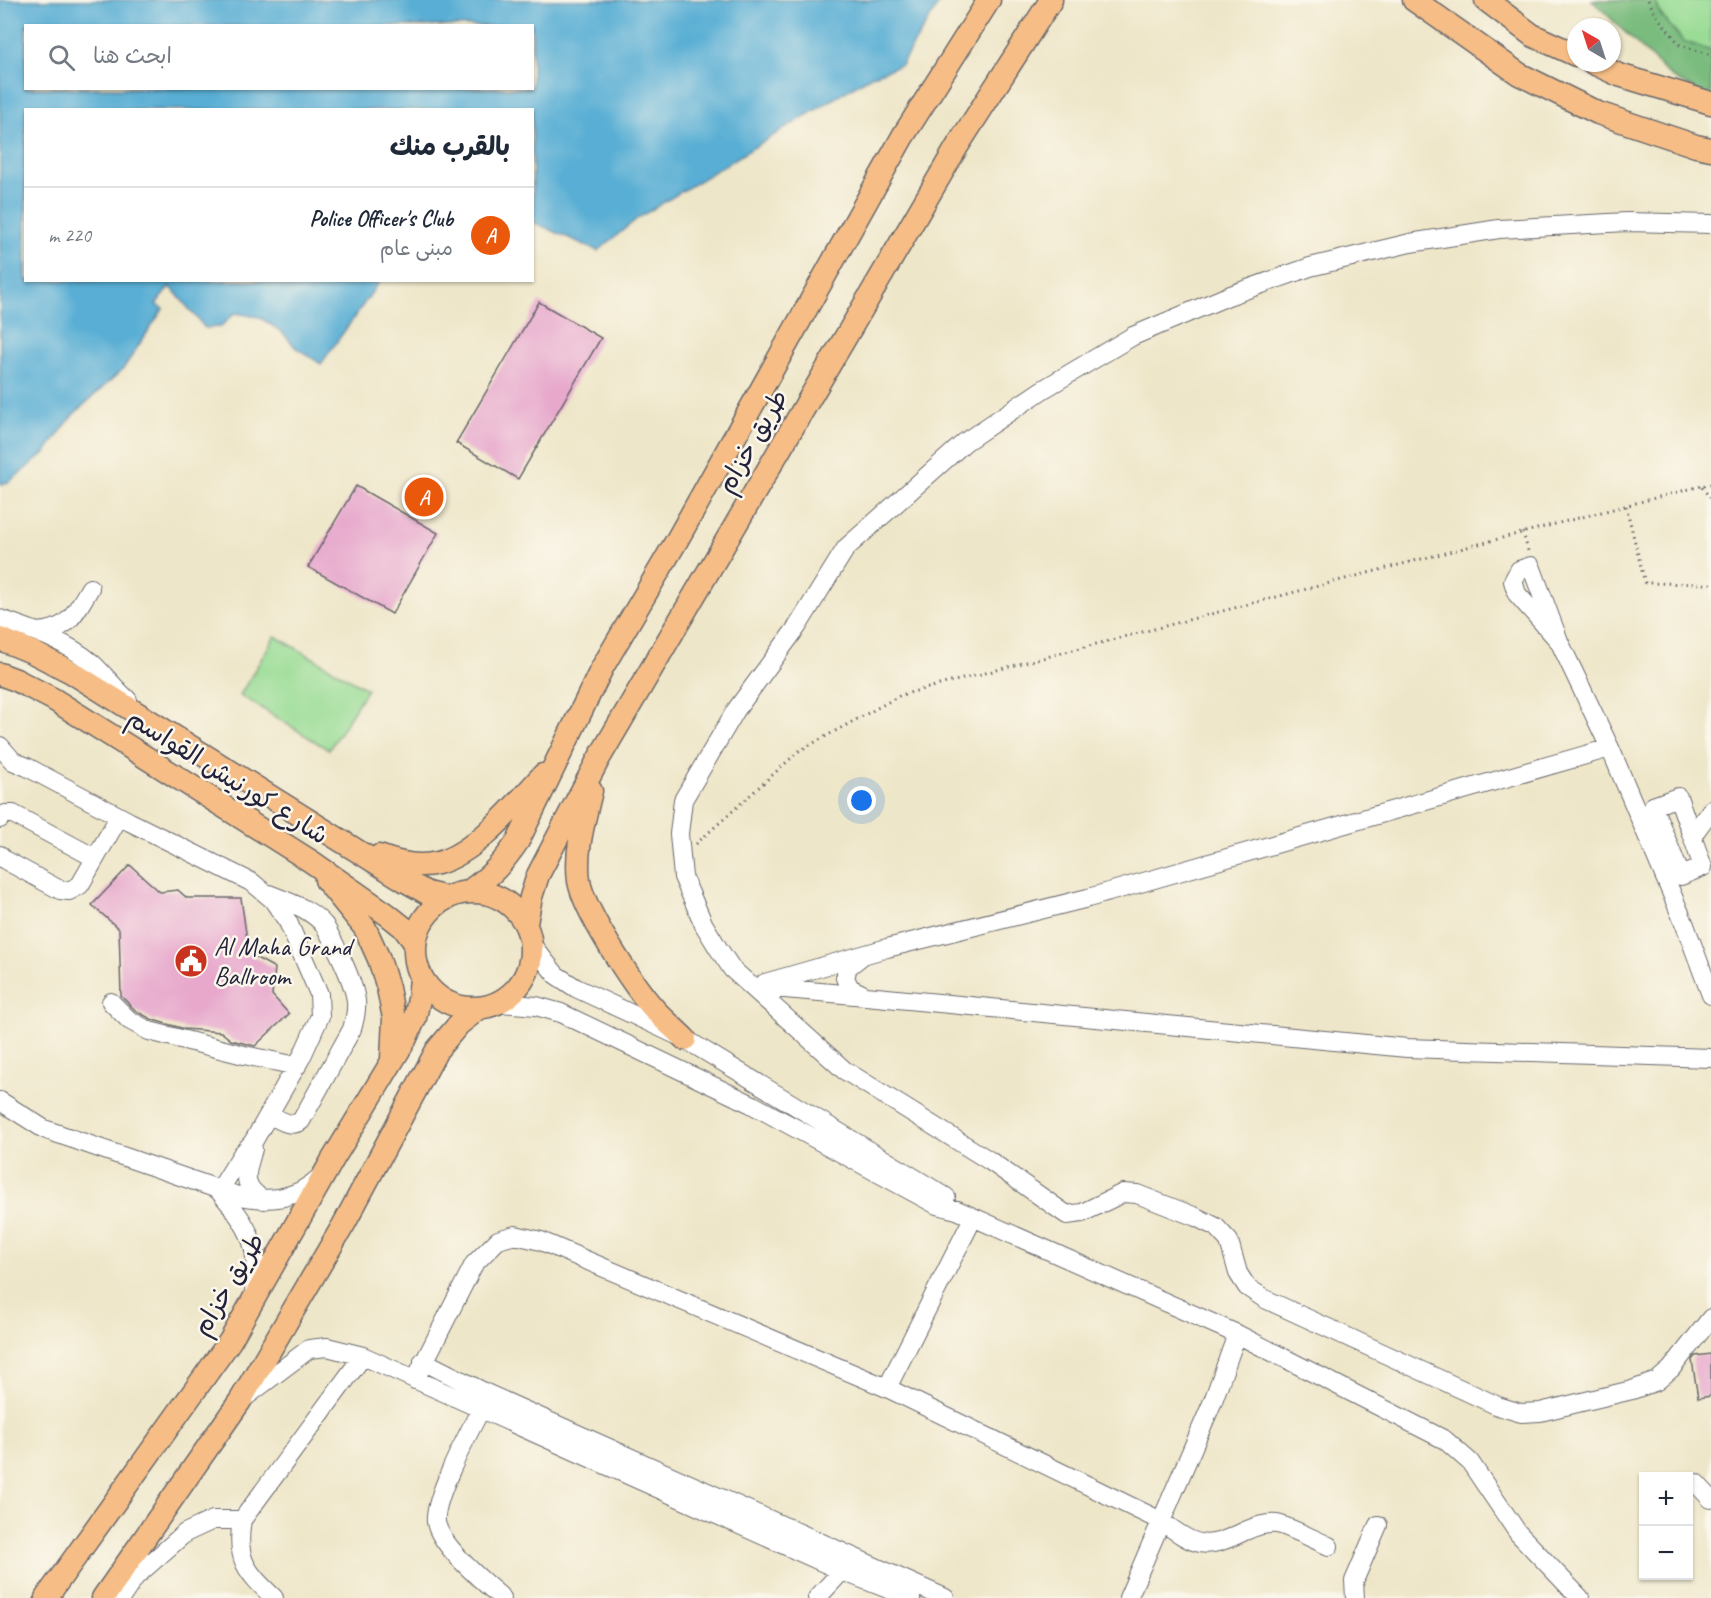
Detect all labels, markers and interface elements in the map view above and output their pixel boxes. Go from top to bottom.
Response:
north arrow [1567,18,1621,72]
search box [24,24,534,90]
icon: search [45,41,78,74]
text: ابحث هنا [93,42,172,70]
text: بالقرب منك [390,130,510,163]
text: Police Officer's Club [309,205,453,233]
text: 220 m [48,223,91,248]
text: A [485,223,496,248]
text: مبنى عام [380,236,453,261]
street label: طريق خزام [709,383,798,501]
pin: A [404,474,444,520]
street label: شارع كورنيش القواسم [119,701,335,854]
your location [847,786,876,815]
place label: Al Maha Grand Ballroom [214,930,355,993]
public building icon: Al Maha Grand Ballroom [173,943,209,979]
street label: طريق خزام [185,1227,275,1344]
map controls [1639,1472,1693,1580]
button: + [1639,1472,1693,1526]
button: − [1639,1526,1693,1580]

